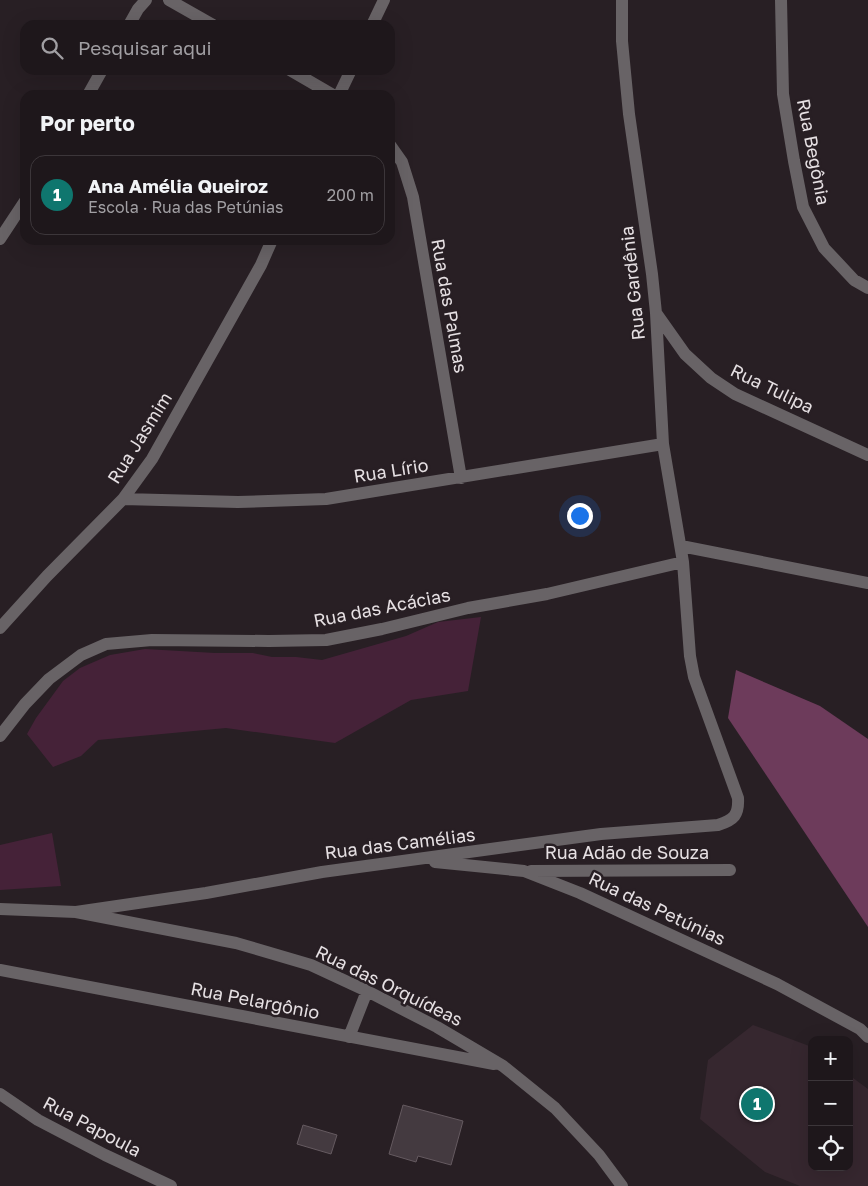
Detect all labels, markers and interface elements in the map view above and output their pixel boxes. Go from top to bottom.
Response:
search box [20,20,395,75]
icon: search [38,34,66,62]
text: Pesquisar aqui [78,36,212,59]
street label: Rua Begônia [793,97,835,207]
text: Por perto [40,110,135,136]
text: Ana Amélia Queiroz [88,174,268,197]
text: 1 [53,185,61,205]
text: 200 m [327,185,374,205]
text: Escola · Rua das Petúnias [88,197,284,217]
street label: Rua Gardênia [615,225,649,341]
street label: Rua das Palmas [427,237,473,375]
street label: Rua Tulipa [727,359,818,418]
street label: Rua Jasmim [102,388,176,487]
street label: Rua Lírio [352,453,430,487]
your location [567,503,593,529]
street label: Rua das Acácias [312,583,452,631]
street label: Rua das Camélias [323,823,477,863]
street label: Rua Adão de Souza [545,841,709,863]
street label: Rua das Petúnias [585,867,729,949]
street label: Rua das Orquídeas [312,940,467,1030]
street label: Rua Pelargônio [189,977,322,1023]
map controls [808,1036,853,1171]
button: + [808,1036,853,1081]
button: − [808,1081,853,1126]
pin: 1 [741,1085,773,1123]
street label: Rua Papoula [40,1091,145,1161]
button: locate [808,1126,853,1171]

